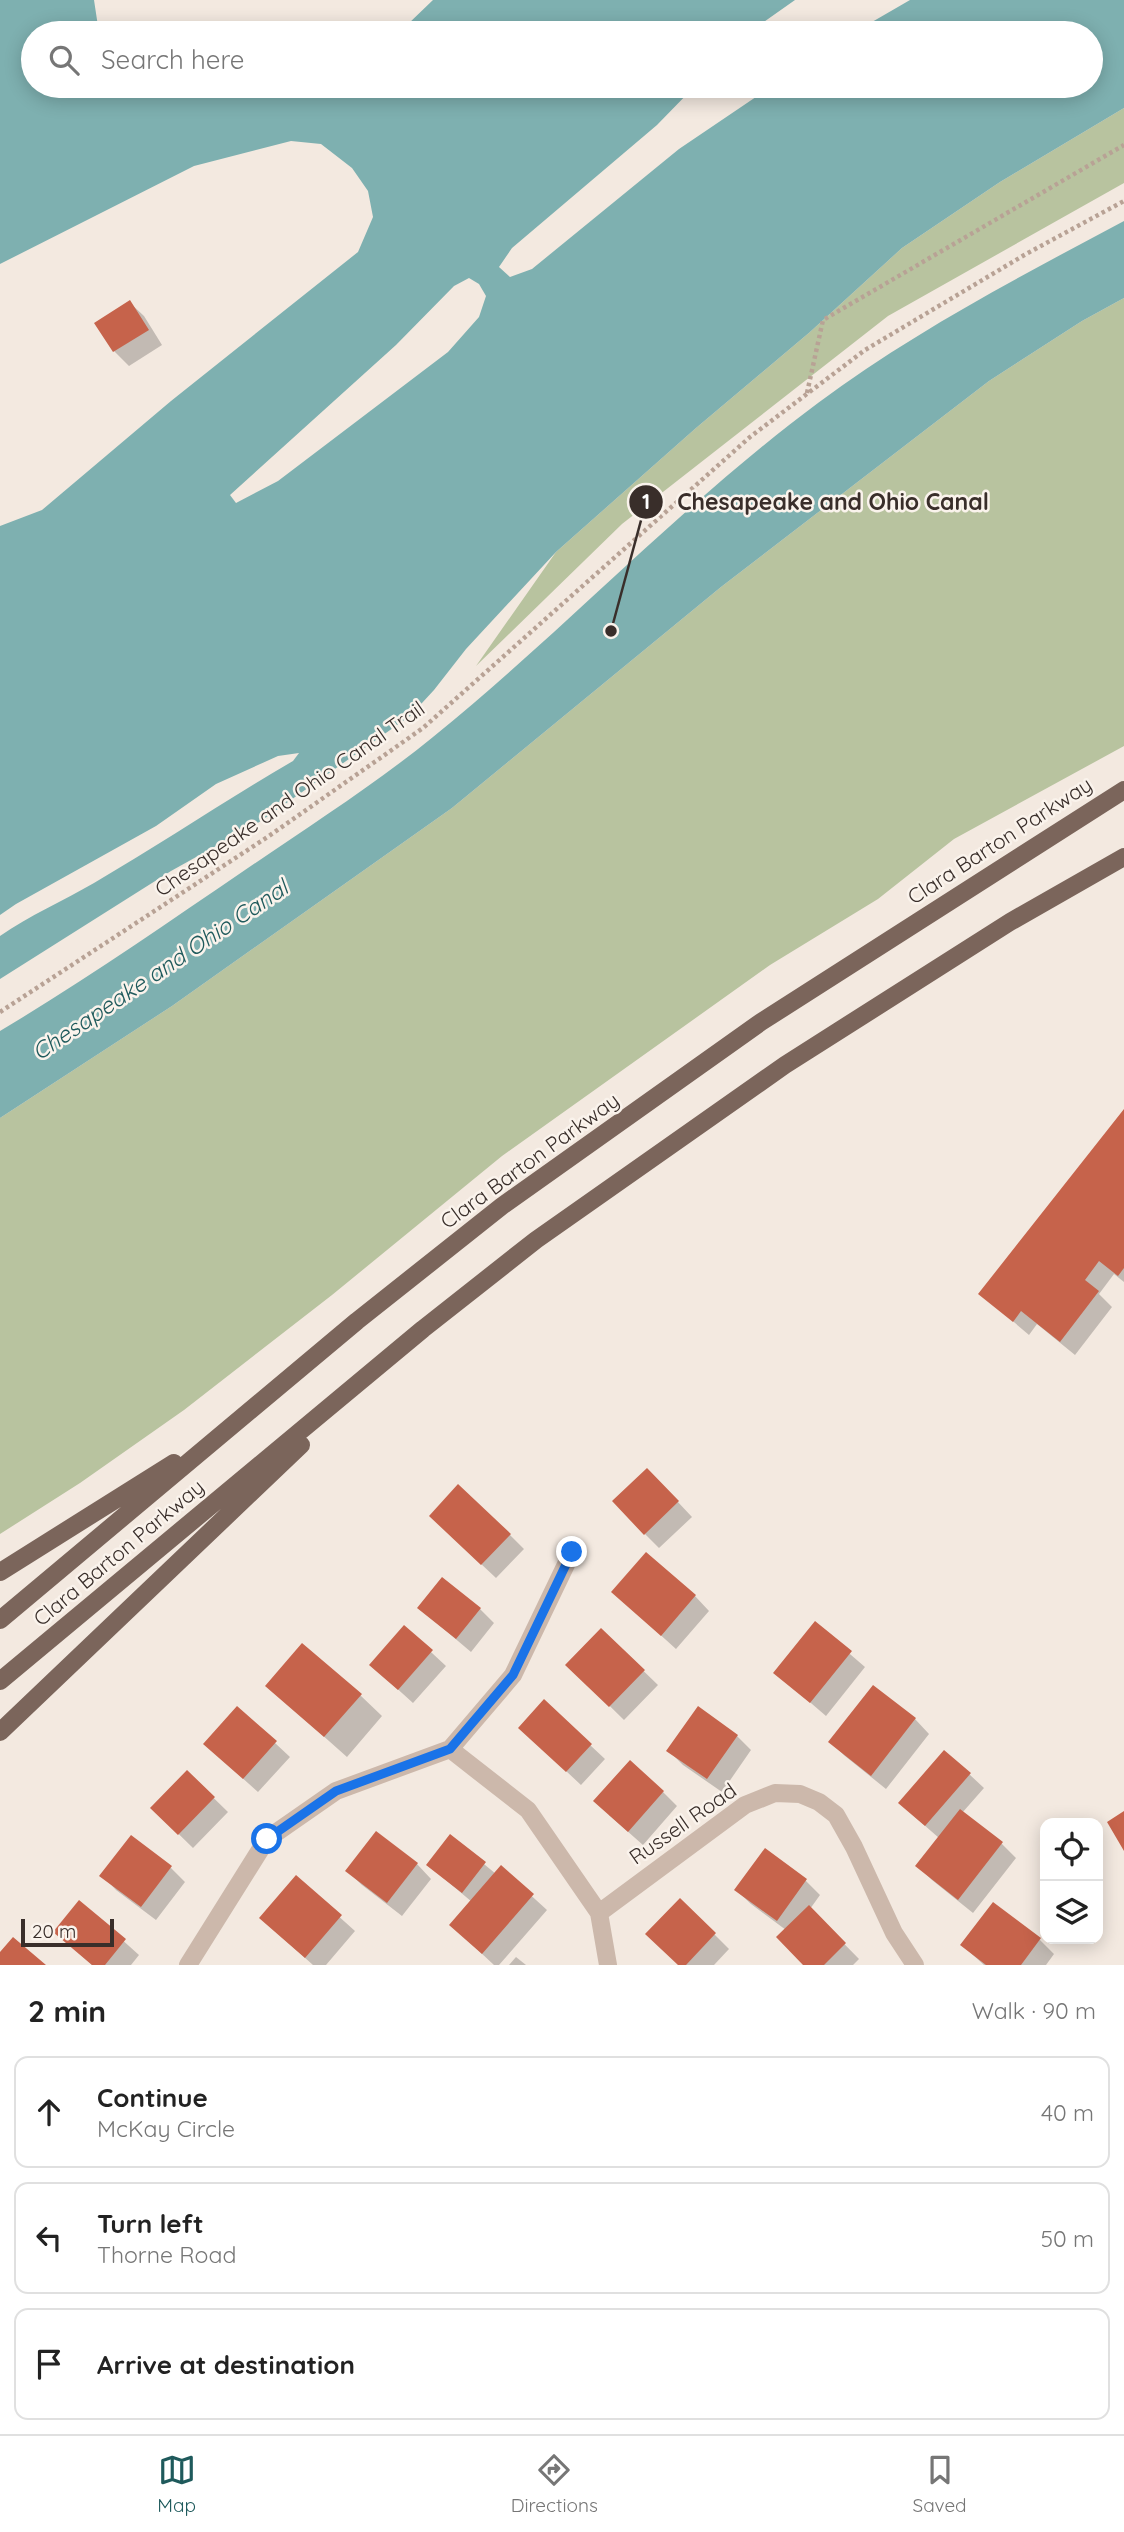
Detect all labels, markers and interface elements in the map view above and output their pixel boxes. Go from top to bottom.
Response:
search box [21,21,1103,98]
icon: search [45,41,83,79]
text: Search here [101,43,245,76]
callout: Chesapeake and Ohio Canal [628,480,1003,524]
text: Chesapeake and Ohio Canal [677,487,989,516]
text: 1 [642,488,650,514]
street label: Chesapeake and Ohio Canal Trail [149,695,429,902]
street label: Clara Barton Parkway [902,771,1097,910]
water label: Chesapeake and Ohio Canal [26,871,296,1066]
street label: Clara Barton Parkway [435,1087,624,1234]
street label: Clara Barton Parkway [28,1473,209,1631]
route end [556,1536,587,1567]
street label: Russell Road [624,1777,741,1870]
map controls [1040,1818,1103,1944]
button: locate [1040,1818,1103,1881]
route start [251,1823,282,1854]
button: layers [1040,1881,1103,1944]
scale bar [21,1916,114,1948]
text: 20 m [32,1919,76,1943]
text: 2 min [28,1992,106,2030]
text: Walk · 90 m [972,1996,1096,2025]
text: Continue [97,2081,208,2114]
icon: ahead [30,2093,68,2131]
text: 40 m [1041,2098,1094,2127]
text: McKay Circle [97,2114,235,2143]
text: Turn left [97,2207,204,2240]
icon: left [30,2219,68,2257]
text: 50 m [1041,2224,1094,2253]
text: Thorne Road [97,2240,236,2269]
icon: arrive [30,2345,68,2383]
text: Arrive at destination [97,2348,355,2381]
tab: Map [157,2451,196,2517]
tab: Directions [511,2451,598,2517]
tab: Saved [912,2451,967,2517]

